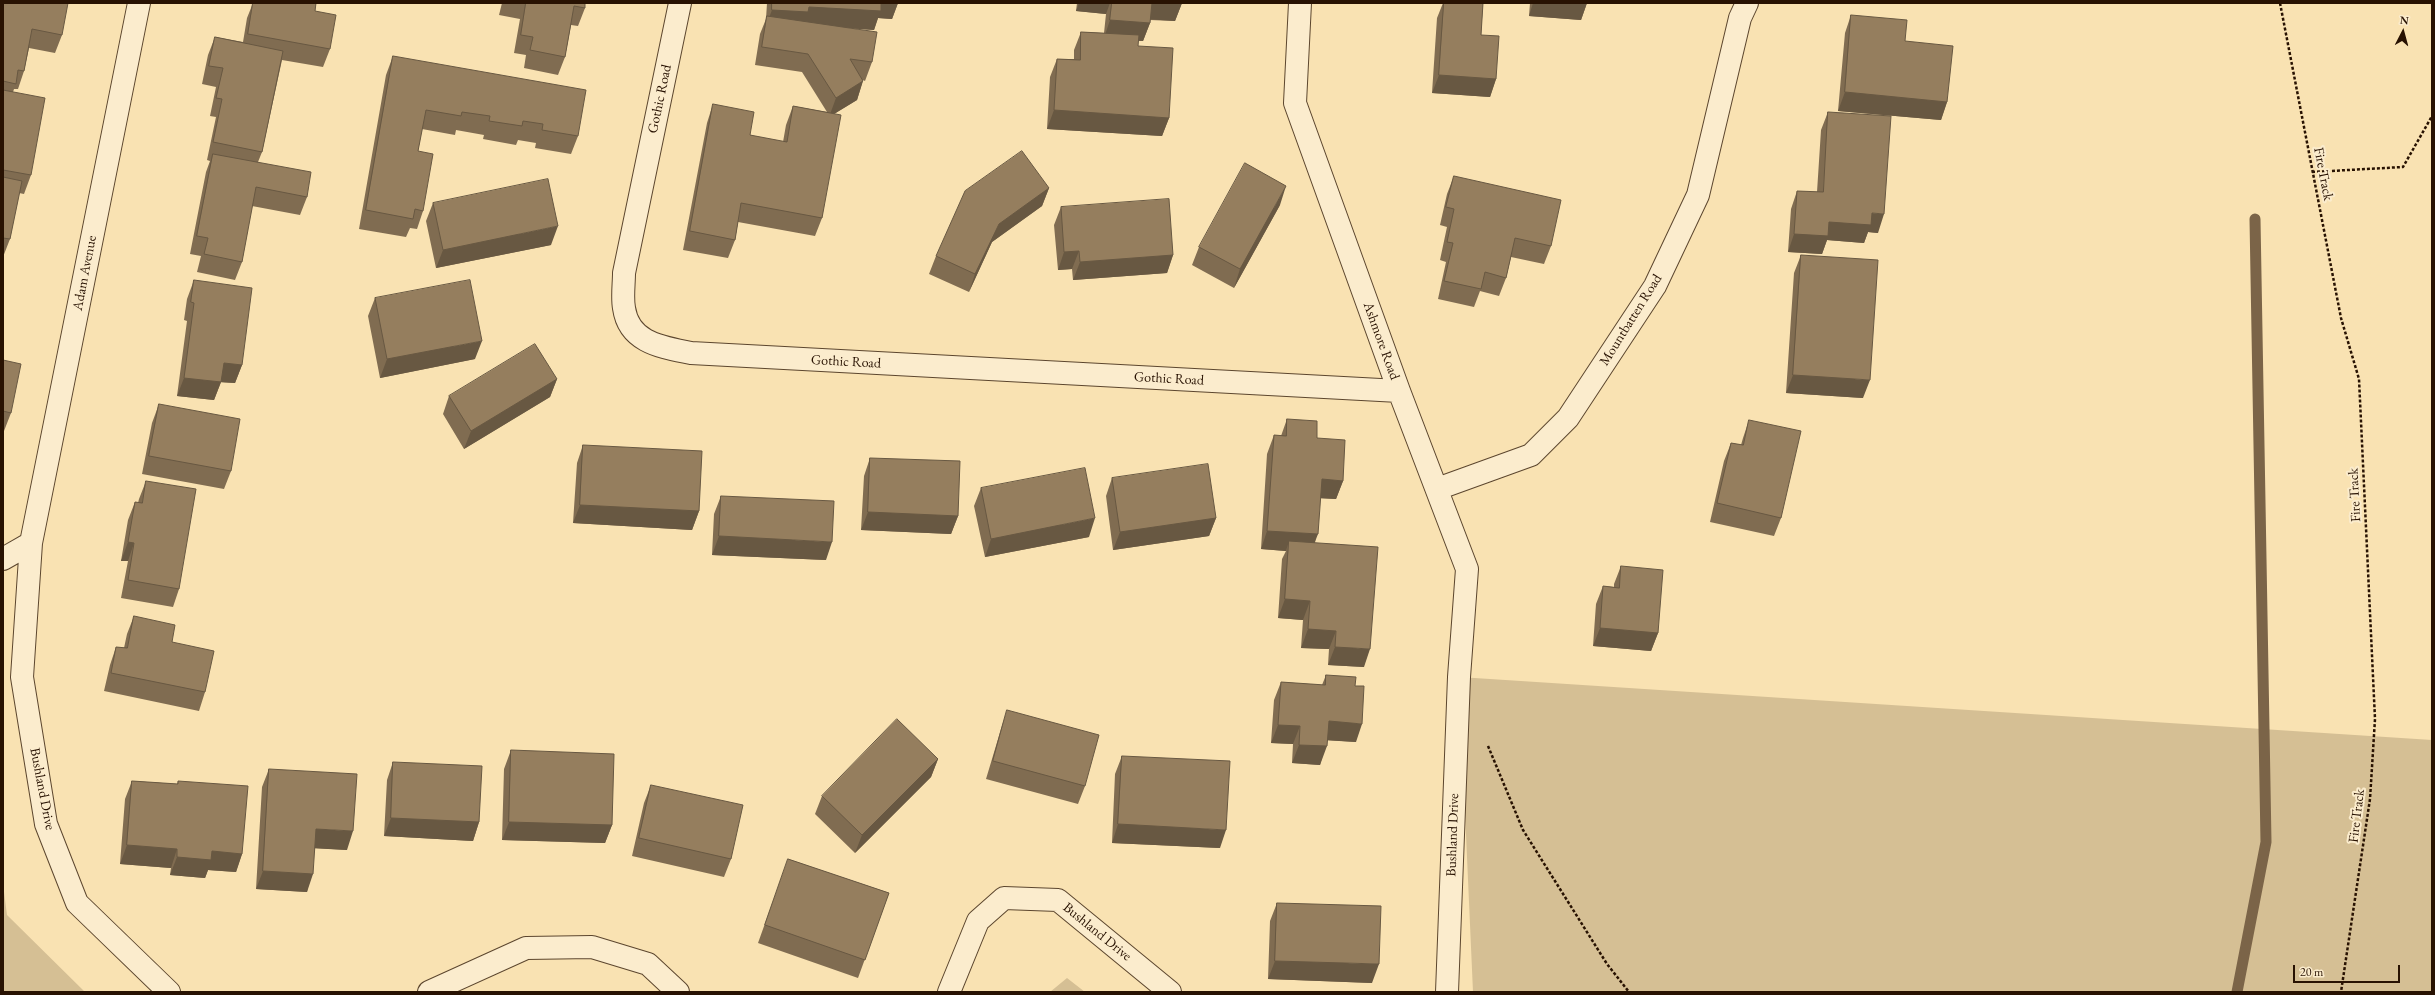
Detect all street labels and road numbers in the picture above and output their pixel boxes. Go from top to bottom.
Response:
street label: Gothic Road [645,63,675,135]
street label: Fire Track [2310,146,2336,202]
street label: Adam Avenue [69,234,101,312]
street label: Mountbatten Road [1596,271,1666,369]
street label: Ashmore Road [1359,300,1403,382]
street label: Gothic Road [811,352,881,372]
street label: Gothic Road [1134,369,1204,389]
street label: Fire Track [2345,468,2365,522]
street label: Bushland Drive [26,746,58,832]
street label: Fire Track [2345,788,2369,844]
street label: Bushland Drive [1443,793,1463,877]
street label: Bushland Drive [1059,899,1135,965]

